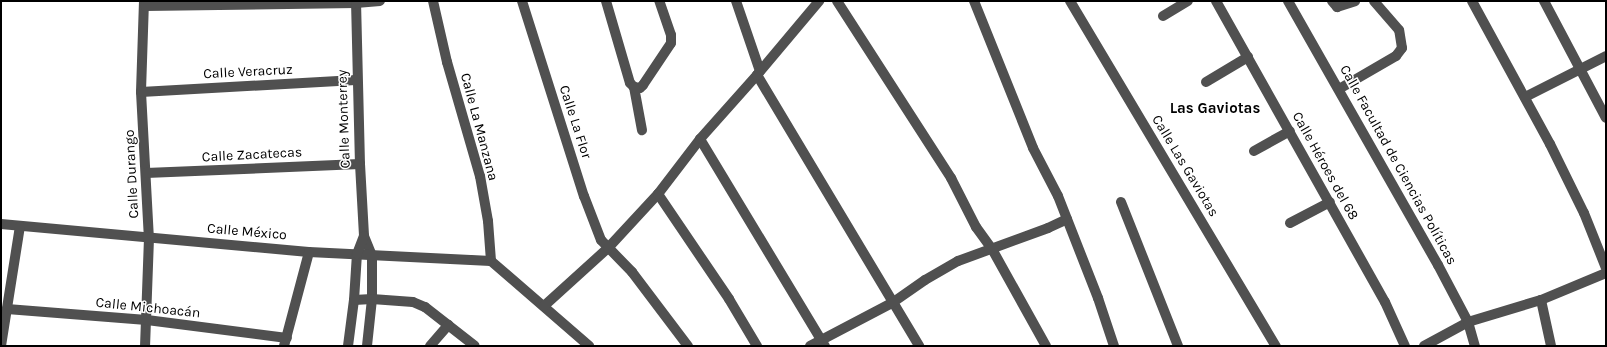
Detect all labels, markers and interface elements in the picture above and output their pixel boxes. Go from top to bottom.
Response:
street label: Calle Veracruz [203,61,293,83]
street label: Calle Facultad de Ciencias Políticas [1336,62,1460,268]
street label: Calle Monterrey [334,69,354,169]
street label: Calle La Manzana [457,71,501,183]
street label: Calle La Flor [555,83,595,161]
district label: Las Gaviotas [1170,100,1260,118]
street label: Calle Héroes del 68 [1288,109,1362,223]
street label: Calle Las Gaviotas [1148,112,1222,220]
street label: Calle Durango [121,129,143,219]
street label: Calle Zacatecas [201,144,303,166]
street label: Calle México [206,220,288,244]
street label: Calle Michoacán [95,294,201,322]

